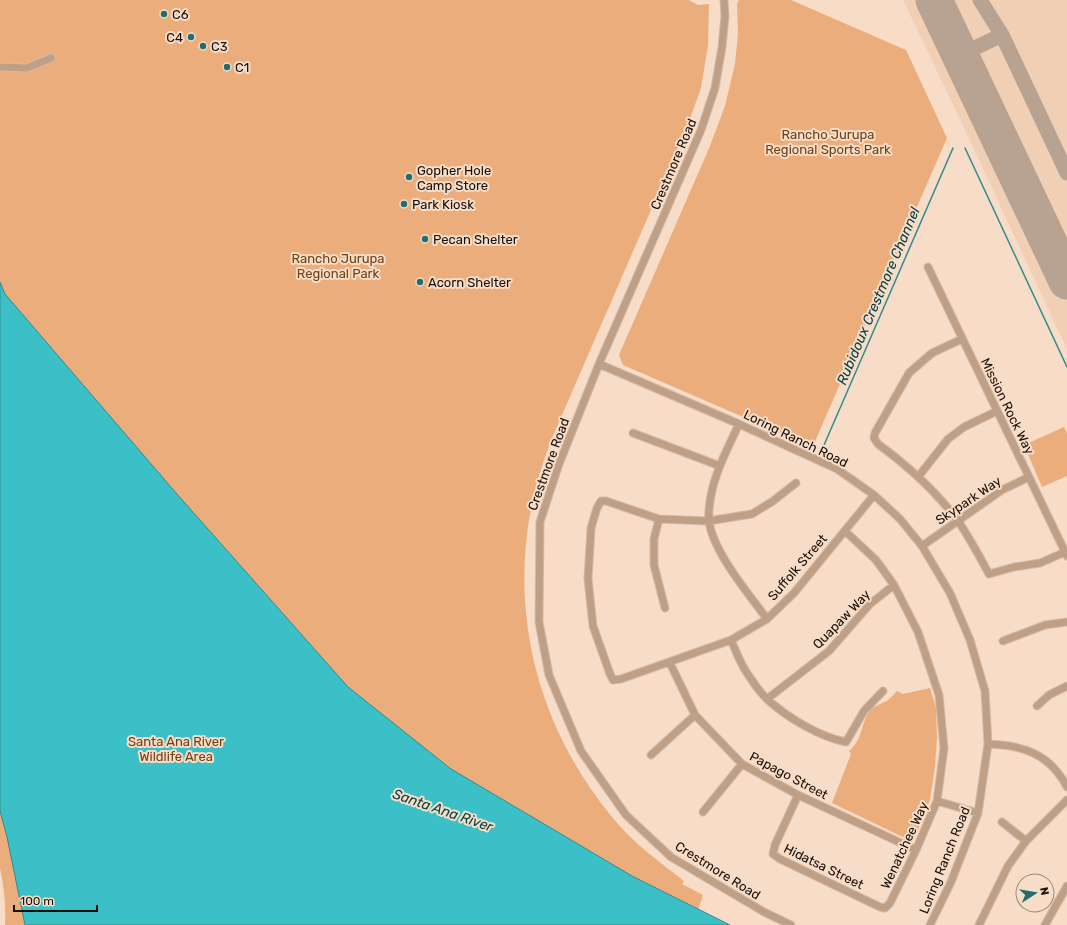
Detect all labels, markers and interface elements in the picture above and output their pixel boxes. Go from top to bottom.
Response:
place label: C6 [172,7,189,22]
marker: C6 [159,9,169,19]
place label: C4 [166,30,183,45]
marker: C4 [186,32,196,42]
place label: C3 [211,39,228,54]
marker: C3 [198,41,208,51]
place label: C1 [235,60,249,75]
marker: C1 [222,62,232,72]
street label: Crestmore Road [647,116,699,212]
park label: Rancho Jurupa Regional Sports Park [765,127,891,158]
place label: Gopher Hole Camp Store [417,163,491,193]
marker: Gopher Hole Camp Store [404,172,414,182]
place label: Park Kiosk [412,197,474,212]
marker: Park Kiosk [399,199,409,209]
water label: Rubidoux Crestmore Channel [833,204,924,388]
place label: Pecan Shelter [433,232,518,247]
marker: Pecan Shelter [420,234,430,244]
park label: Rancho Jurupa Regional Park [291,251,385,282]
place label: Acorn Shelter [428,275,511,290]
marker: Acorn Shelter [415,277,425,287]
street label: Mission Rock Way [978,356,1037,457]
street label: Loring Ranch Road [741,407,850,471]
street label: Crestmore Road [525,416,572,513]
street label: Skypark Way [933,473,1004,528]
street label: Suffolk Street [765,531,830,603]
street label: Quapaw Way [810,587,873,652]
park label: Santa Ana River Wildlife Area [128,734,224,764]
street label: Papago Street [747,749,830,803]
water label: Santa Ana River [391,785,496,836]
street label: Wenatchee Way [878,799,931,891]
street label: Loring Ranch Road [916,804,974,916]
street label: Crestmore Road [672,838,763,903]
street label: Hidatsa Street [781,841,866,892]
north arrow [1015,873,1055,913]
text: N [1037,886,1051,896]
scale bar [14,887,97,913]
text: 100 m [20,894,54,908]

